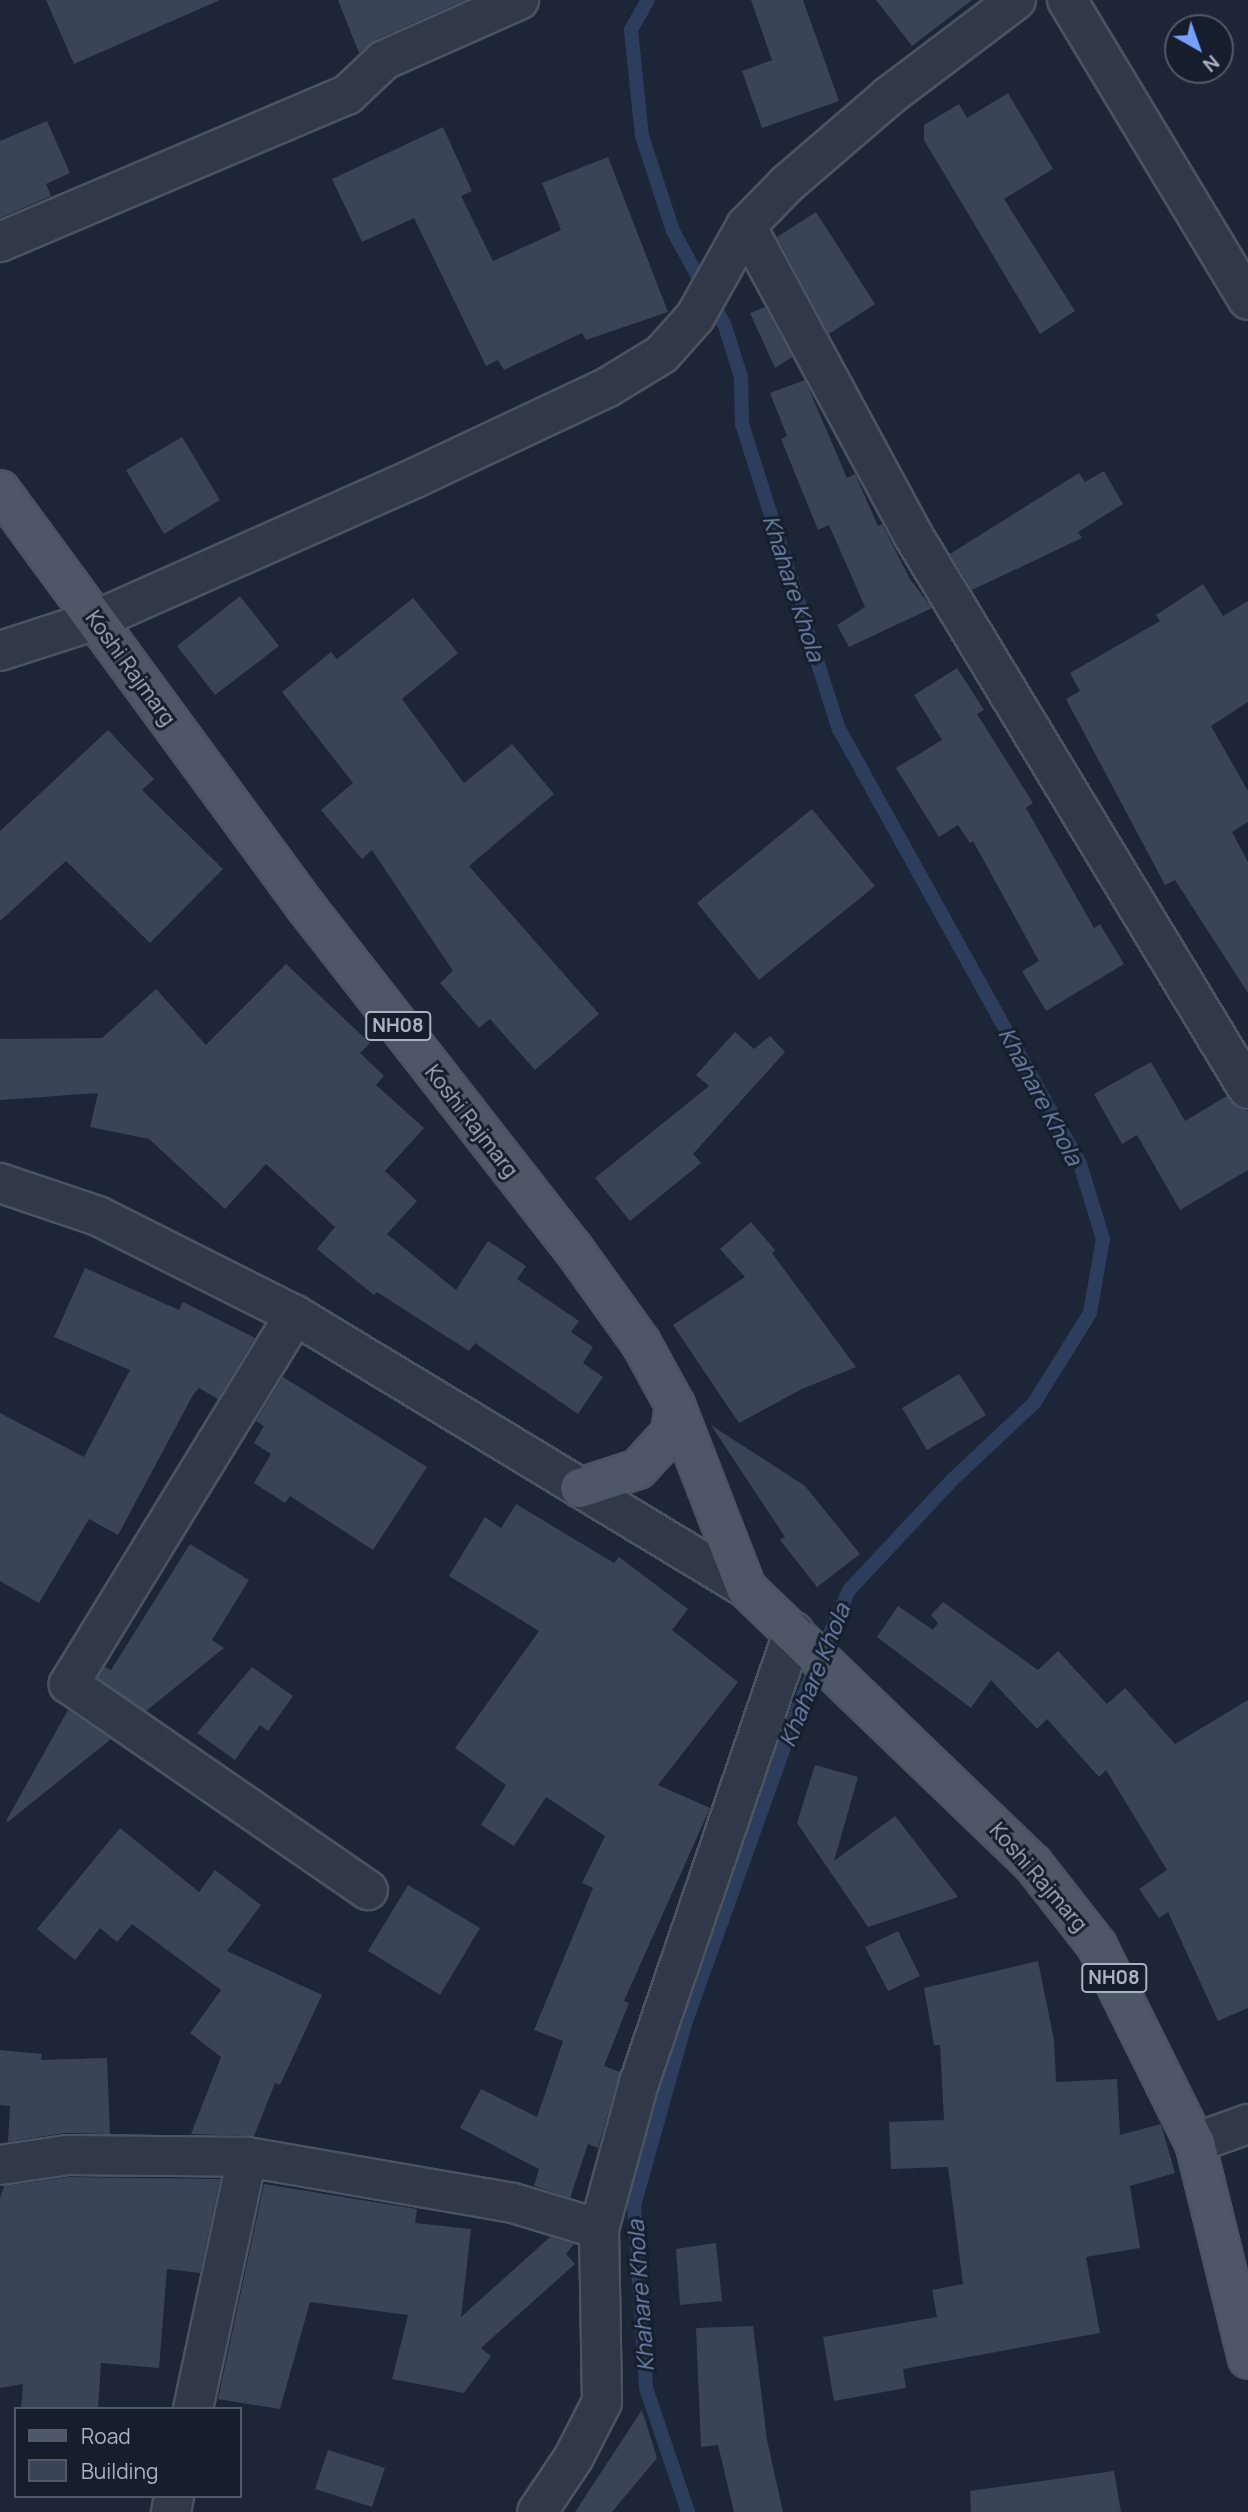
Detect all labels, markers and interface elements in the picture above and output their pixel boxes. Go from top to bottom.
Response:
north arrow [1164,14,1234,84]
text: N [1198,49,1225,78]
water label: Khahare Khola [757,512,831,664]
street label: Koshi Rajmarg [81,606,181,730]
road number: NH08 [365,1010,431,1042]
water label: Khahare Khola [993,1023,1089,1169]
street label: Koshi Rajmarg [420,1060,524,1182]
water label: Khahare Khola [773,1600,855,1750]
street label: Koshi Rajmarg [985,1818,1093,1936]
road number: NH08 [1081,1962,1147,1994]
water label: Khahare Khola [621,2219,659,2373]
legend [14,2407,242,2498]
text: Road [81,2422,131,2450]
text: Building [81,2457,158,2485]

